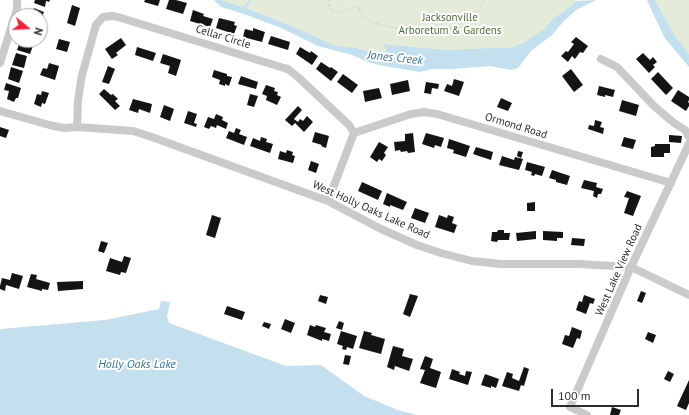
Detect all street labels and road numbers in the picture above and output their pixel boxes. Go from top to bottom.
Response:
street label: Cellar Circle [194,22,252,52]
street label: Ormond Road [483,110,549,142]
street label: West Holly Oaks Lake Road [310,178,432,242]
street label: West Lake View Road [593,222,645,318]

